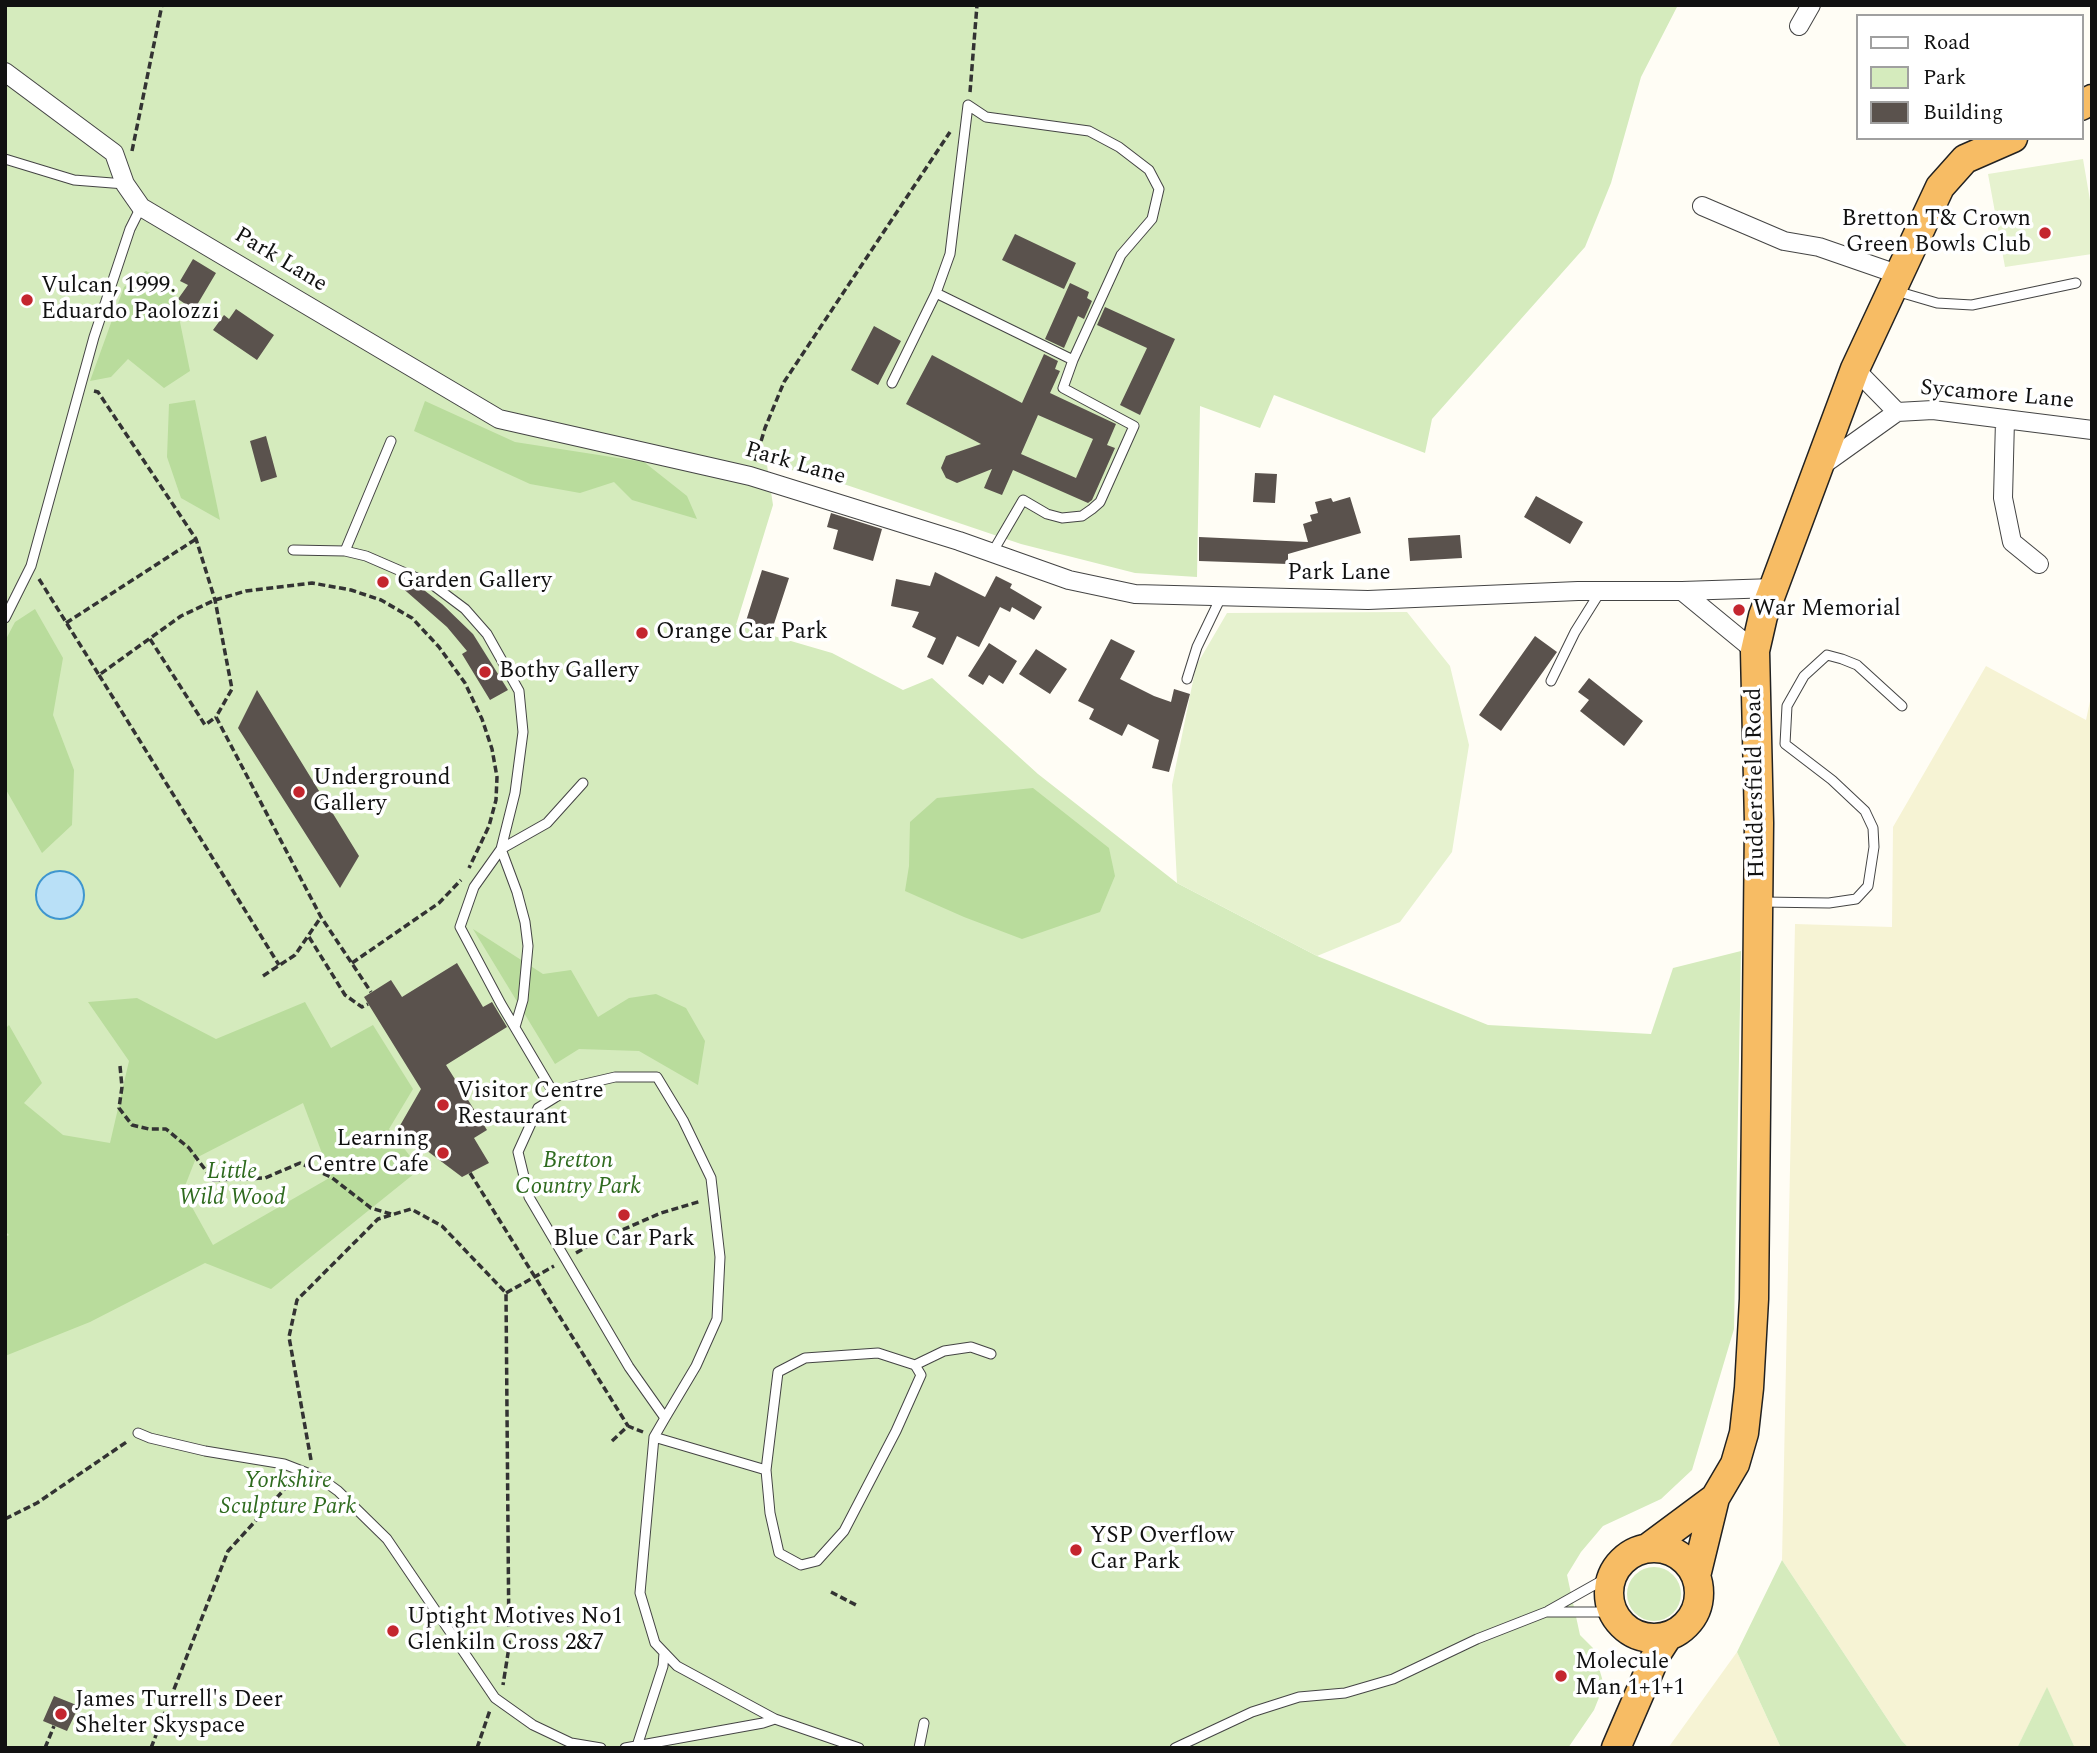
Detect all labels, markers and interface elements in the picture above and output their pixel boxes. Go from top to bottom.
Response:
legend [1856,14,2083,140]
text: Road [1923,27,1970,59]
text: Park [1923,62,1966,94]
text: Building [1923,97,2003,129]
place label: Bretton T& Crown Green Bowls Club [1842,206,2031,260]
street label: Park Lane [229,223,331,299]
marker: Bretton T& Crown Green Bowls Club [2037,225,2053,241]
place label: Vulcan, 1999. Eduardo Paolozzi [41,273,219,327]
marker: Vulcan, 1999. Eduardo Paolozzi [19,292,35,308]
street label: Sycamore Lane [1919,376,2075,416]
street label: Park Lane [741,437,849,493]
street label: Park Lane [1287,560,1391,588]
place label: Garden Gallery [397,568,552,596]
marker: Garden Gallery [375,574,391,590]
place label: War Memorial [1753,596,1901,624]
marker: War Memorial [1731,602,1747,618]
place label: Orange Car Park [656,619,828,647]
marker: Orange Car Park [634,625,650,641]
place label: Bothy Gallery [499,658,638,686]
marker: Bothy Gallery [477,664,493,680]
street label: Huddersfield Road [1742,687,1772,879]
place label: Underground Gallery [313,765,451,819]
marker: Underground Gallery [291,784,307,800]
place label: Visitor Centre Restaurant [457,1078,604,1132]
marker: Visitor Centre Restaurant [435,1097,451,1113]
place label: Learning Centre Cafe [307,1126,429,1180]
marker: Learning Centre Cafe [435,1145,451,1161]
park label: Bretton Country Park [515,1148,641,1202]
park label: Little Wild Wood [178,1159,286,1213]
marker: Blue Car Park [616,1207,632,1223]
place label: Blue Car Park [553,1226,695,1254]
park label: Yorkshire Sculpture Park [220,1468,356,1522]
place label: YSP Overflow Car Park [1090,1523,1234,1577]
marker: YSP Overflow Car Park [1068,1542,1084,1558]
place label: Uptight Motives No1 Glenkiln Cross 2&7 [407,1604,623,1658]
marker: Uptight Motives No1 Glenkiln Cross 2&7 [385,1623,401,1639]
place label: Molecule Man 1+1+1 [1575,1649,1685,1703]
marker: Molecule Man 1+1+1 [1553,1668,1569,1684]
place label: James Turrell's Deer Shelter Skyspace [75,1687,283,1741]
marker: James Turrell's Deer Shelter Skyspace [53,1706,69,1722]

